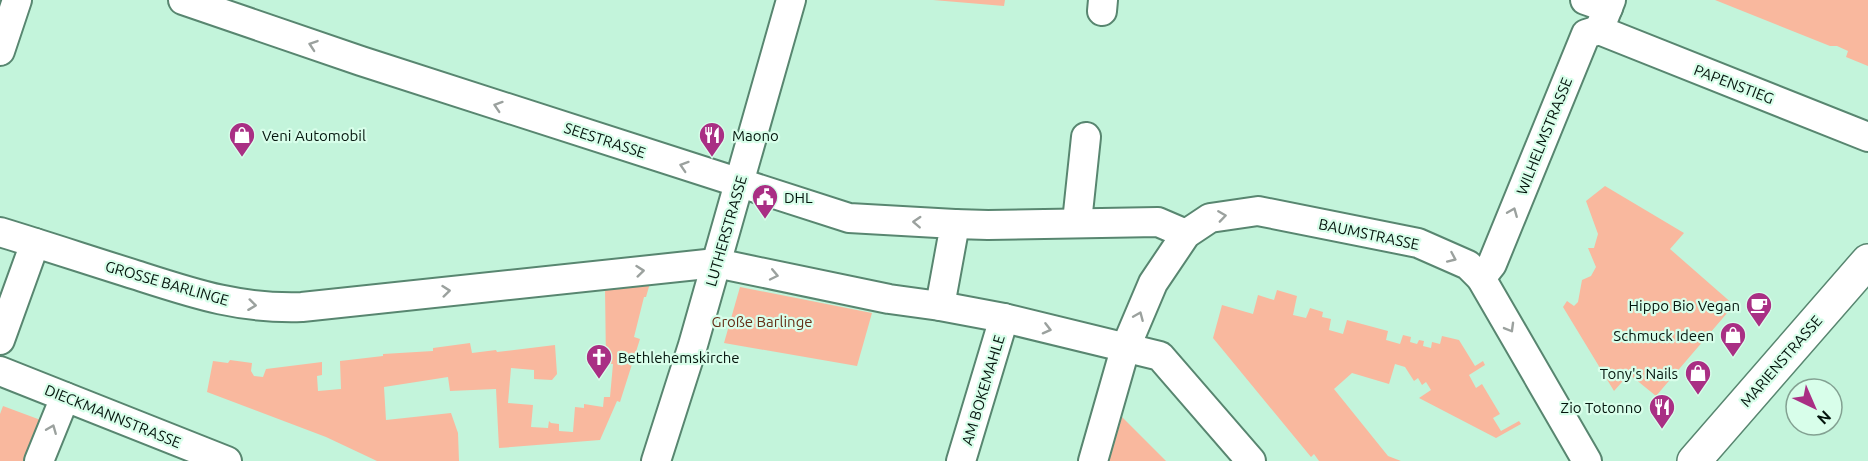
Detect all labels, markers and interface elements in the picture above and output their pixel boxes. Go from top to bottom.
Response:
one-way arrow [308,40,319,52]
street label: PAPENSTIEG [1692,61,1776,107]
street label: WILHELMSTRASSE [1513,75,1575,197]
one-way arrow [493,101,504,113]
street label: SEESTRASSE [562,119,648,161]
shop icon: Veni Automobil [227,120,257,158]
restaurant icon: Maono [697,120,727,158]
place label: Veni Automobil [262,127,366,144]
place label: Maono [732,127,779,144]
one-way arrow [679,161,690,173]
street label: LUTHERSTRASSE [702,174,750,288]
public building icon: DHL [750,182,780,220]
place label: DHL [784,189,813,206]
one-way arrow [1506,207,1518,218]
one-way arrow [1218,210,1227,222]
one-way arrow [912,215,921,228]
street label: BAUMSTRASSE [1317,215,1421,253]
one-way arrow [1446,251,1457,263]
street label: GROSSE BARLINGE [103,257,231,309]
one-way arrow [635,265,644,278]
one-way arrow [768,268,778,281]
one-way arrow [441,286,450,298]
cafe icon: Hippo Bio Vegan [1744,290,1774,328]
place label: Hippo Bio Vegan [1629,297,1740,314]
one-way arrow [247,299,256,311]
one-way arrow [1132,311,1144,322]
street label: MARIENSTRASSE [1737,312,1825,410]
park label: Große Barlinge [711,313,813,330]
shop icon: Schmuck Ideen [1718,320,1748,358]
one-way arrow [1042,322,1052,335]
one-way arrow [1503,322,1515,332]
place label: Schmuck Ideen [1613,327,1714,344]
street label: AM BOKEMAHLE [958,333,1008,447]
church icon: Bethlehemskirche [584,342,614,380]
place label: Bethlehemskirche [618,349,740,366]
shop icon: Tony's Nails [1683,358,1713,396]
place label: Tony's Nails [1600,365,1678,382]
north arrow [1784,377,1844,437]
street label: DIECKMANNSTRASSE [42,381,184,451]
restaurant icon: Zio Totonno [1647,392,1677,430]
place label: Zio Totonno [1561,399,1642,416]
text: N [1814,407,1835,428]
one-way arrow [45,424,57,435]

